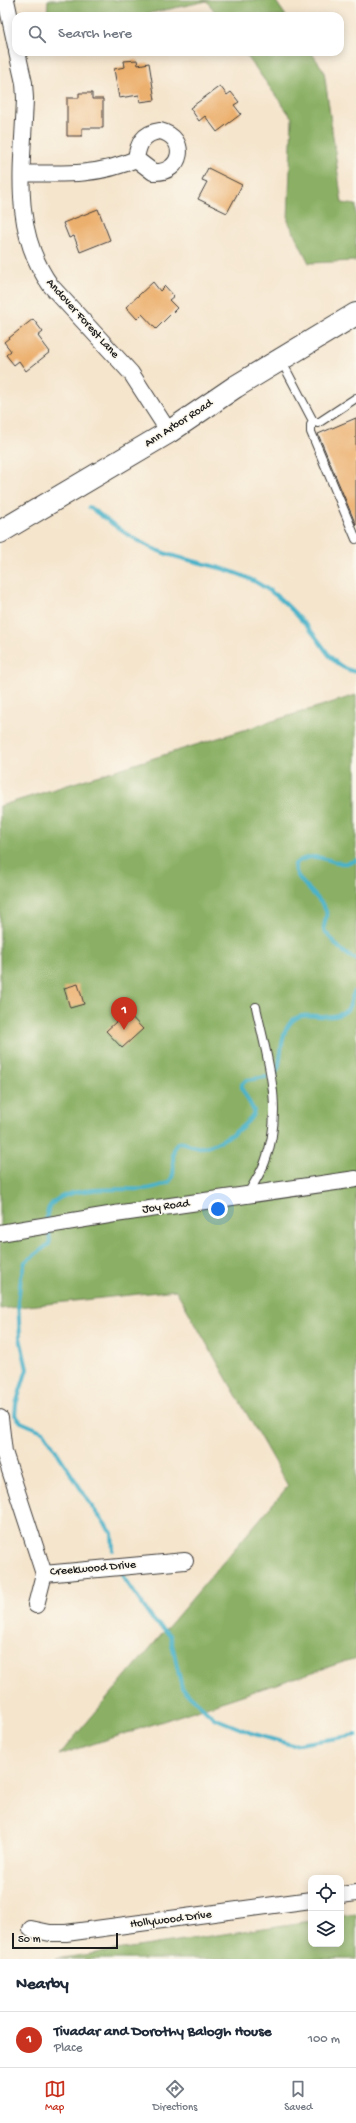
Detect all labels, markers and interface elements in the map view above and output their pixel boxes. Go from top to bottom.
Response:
search box [12,12,344,56]
icon: search [26,23,48,45]
text: Search here [58,25,132,43]
street label: Andover Forest Lane [42,276,122,362]
street label: Ann Arbor Road [142,396,217,451]
pin: 1 [111,997,137,1030]
street label: Joy Road [141,1197,191,1217]
your location [208,1199,228,1219]
street label: Creekwood Drive [49,1558,137,1580]
map controls [308,1875,344,1947]
button: locate [308,1875,344,1911]
street label: Hollywood Drive [129,1908,213,1932]
button: layers [308,1911,344,1947]
scale bar [12,1931,118,1950]
text: 50 m [18,1934,40,1946]
text: Nearby [16,1975,69,1995]
text: Tivadar and Dorothy Balogh House [54,2023,271,2041]
text: 1 [26,2032,32,2047]
text: 100 m [308,2032,340,2047]
text: Place [54,2041,82,2056]
tab: Map [44,2078,66,2114]
tab: Directions [153,2078,197,2114]
tab: Saved [284,2078,312,2114]

